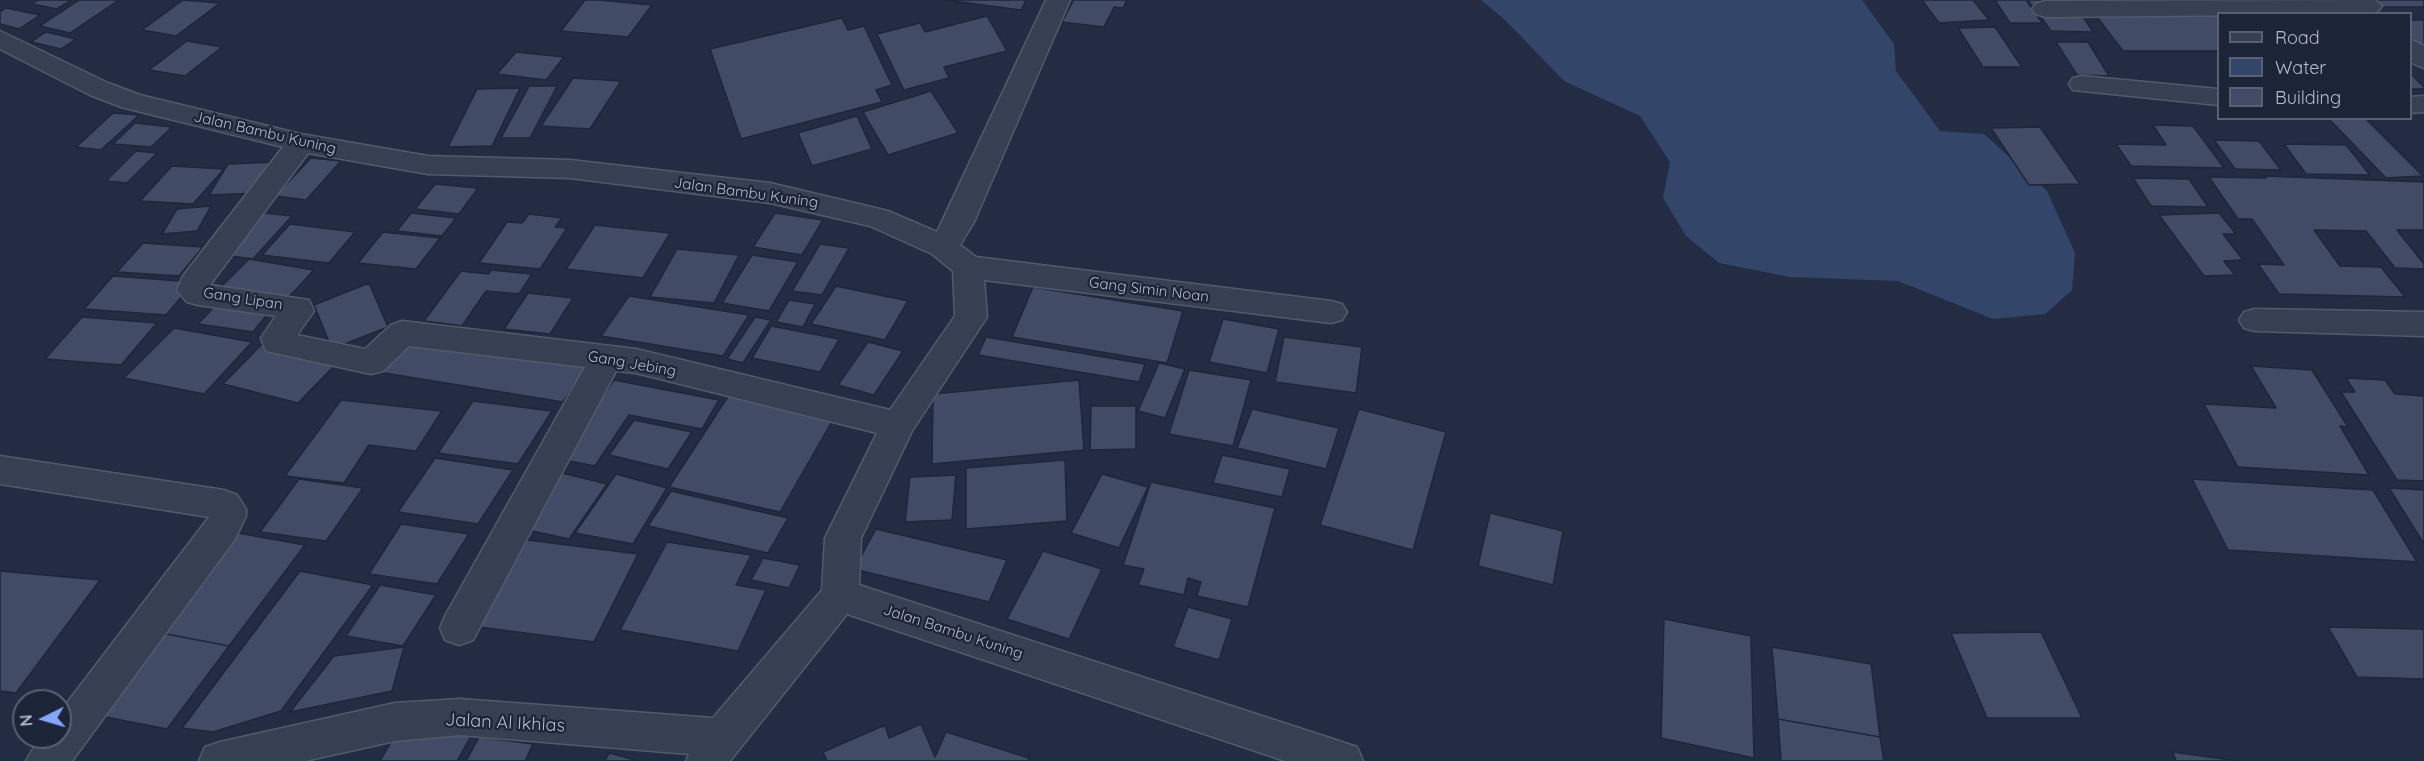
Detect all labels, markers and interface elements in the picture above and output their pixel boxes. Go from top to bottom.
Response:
legend [2217,12,2412,120]
text: Road [2275,26,2320,49]
text: Water [2275,56,2326,79]
text: Building [2275,86,2341,109]
street label: Jalan Bambu Kuning [192,108,338,158]
street label: Jalan Bambu Kuning [673,174,819,212]
street label: Gang Simin Noan [1088,274,1210,306]
street label: Gang Lipan [202,284,284,314]
street label: Gang Jebing [586,347,678,381]
street label: Jalan Bambu Kuning [881,601,1025,663]
north arrow [12,689,72,749]
street label: Jalan Al Ikhlas [445,709,565,737]
text: N [16,714,37,727]

